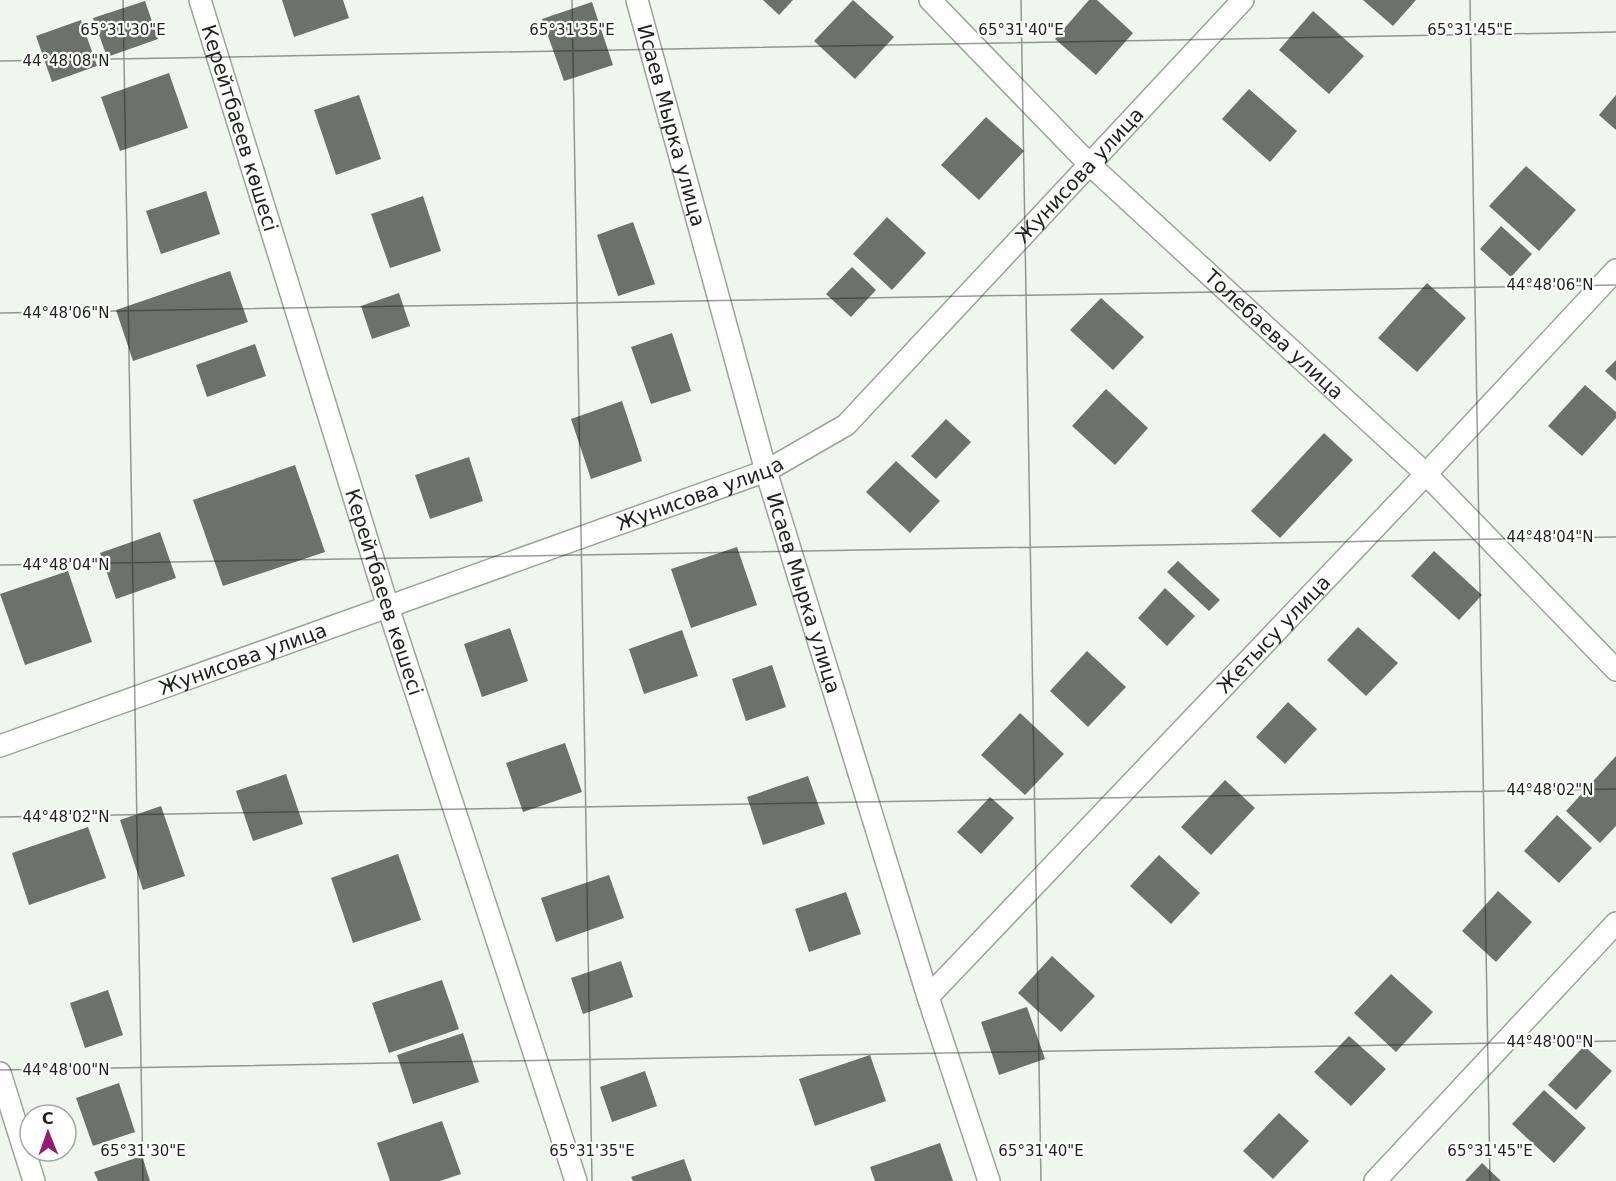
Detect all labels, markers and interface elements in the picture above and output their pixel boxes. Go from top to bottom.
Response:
text: 65°31'30"E [80,21,166,39]
text: 65°31'35"E [529,21,615,39]
text: 65°31'40"E [978,21,1064,39]
text: 65°31'45"E [1427,21,1513,39]
street label: Керейтбаеев көшесі [196,22,283,234]
street label: Исаев Мырка улица [632,22,710,229]
text: 44°48'08"N [22,52,110,70]
street label: Жунисова улица [1010,102,1148,248]
street label: Толебаева улица [1199,264,1349,404]
text: 44°48'06"N [1506,276,1594,294]
text: 44°48'06"N [22,304,110,322]
street label: Жунисова улица [613,451,788,536]
street label: Керейтбаеев көшесі [340,486,428,698]
street label: Исаев Мырка улица [761,490,846,696]
text: 44°48'04"N [1506,528,1594,546]
text: 44°48'04"N [22,556,110,574]
street label: Жетысу улица [1212,570,1335,698]
street label: Жунисова улица [156,618,330,700]
text: 44°48'02"N [1506,781,1594,799]
text: 44°48'02"N [22,808,110,826]
text: 44°48'00"N [1506,1033,1594,1051]
text: 44°48'00"N [22,1061,110,1079]
north arrow [18,1103,78,1163]
text: С [42,1109,54,1128]
text: 65°31'30"E [100,1142,186,1160]
text: 65°31'35"E [549,1142,635,1160]
text: 65°31'40"E [998,1142,1084,1160]
text: 65°31'45"E [1447,1142,1533,1160]

